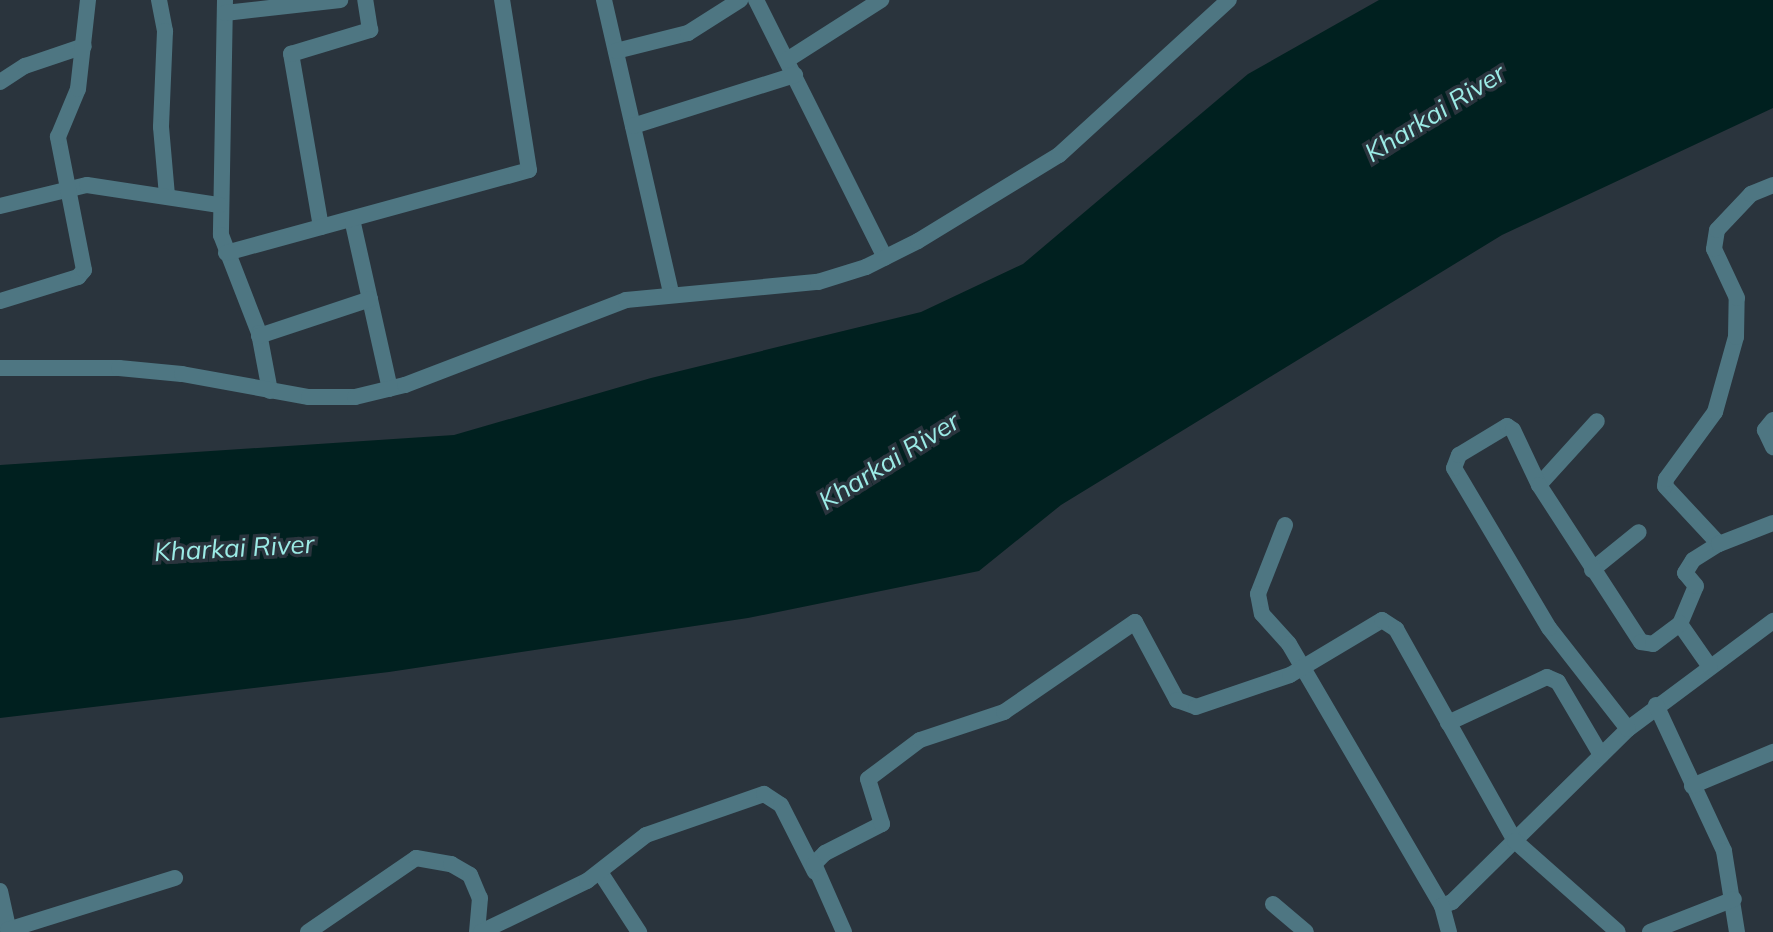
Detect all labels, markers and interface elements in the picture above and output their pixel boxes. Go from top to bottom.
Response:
water label: Kharkai River [1359,57,1511,169]
water label: Kharkai River [813,405,965,517]
water label: Kharkai River [153,528,315,568]

